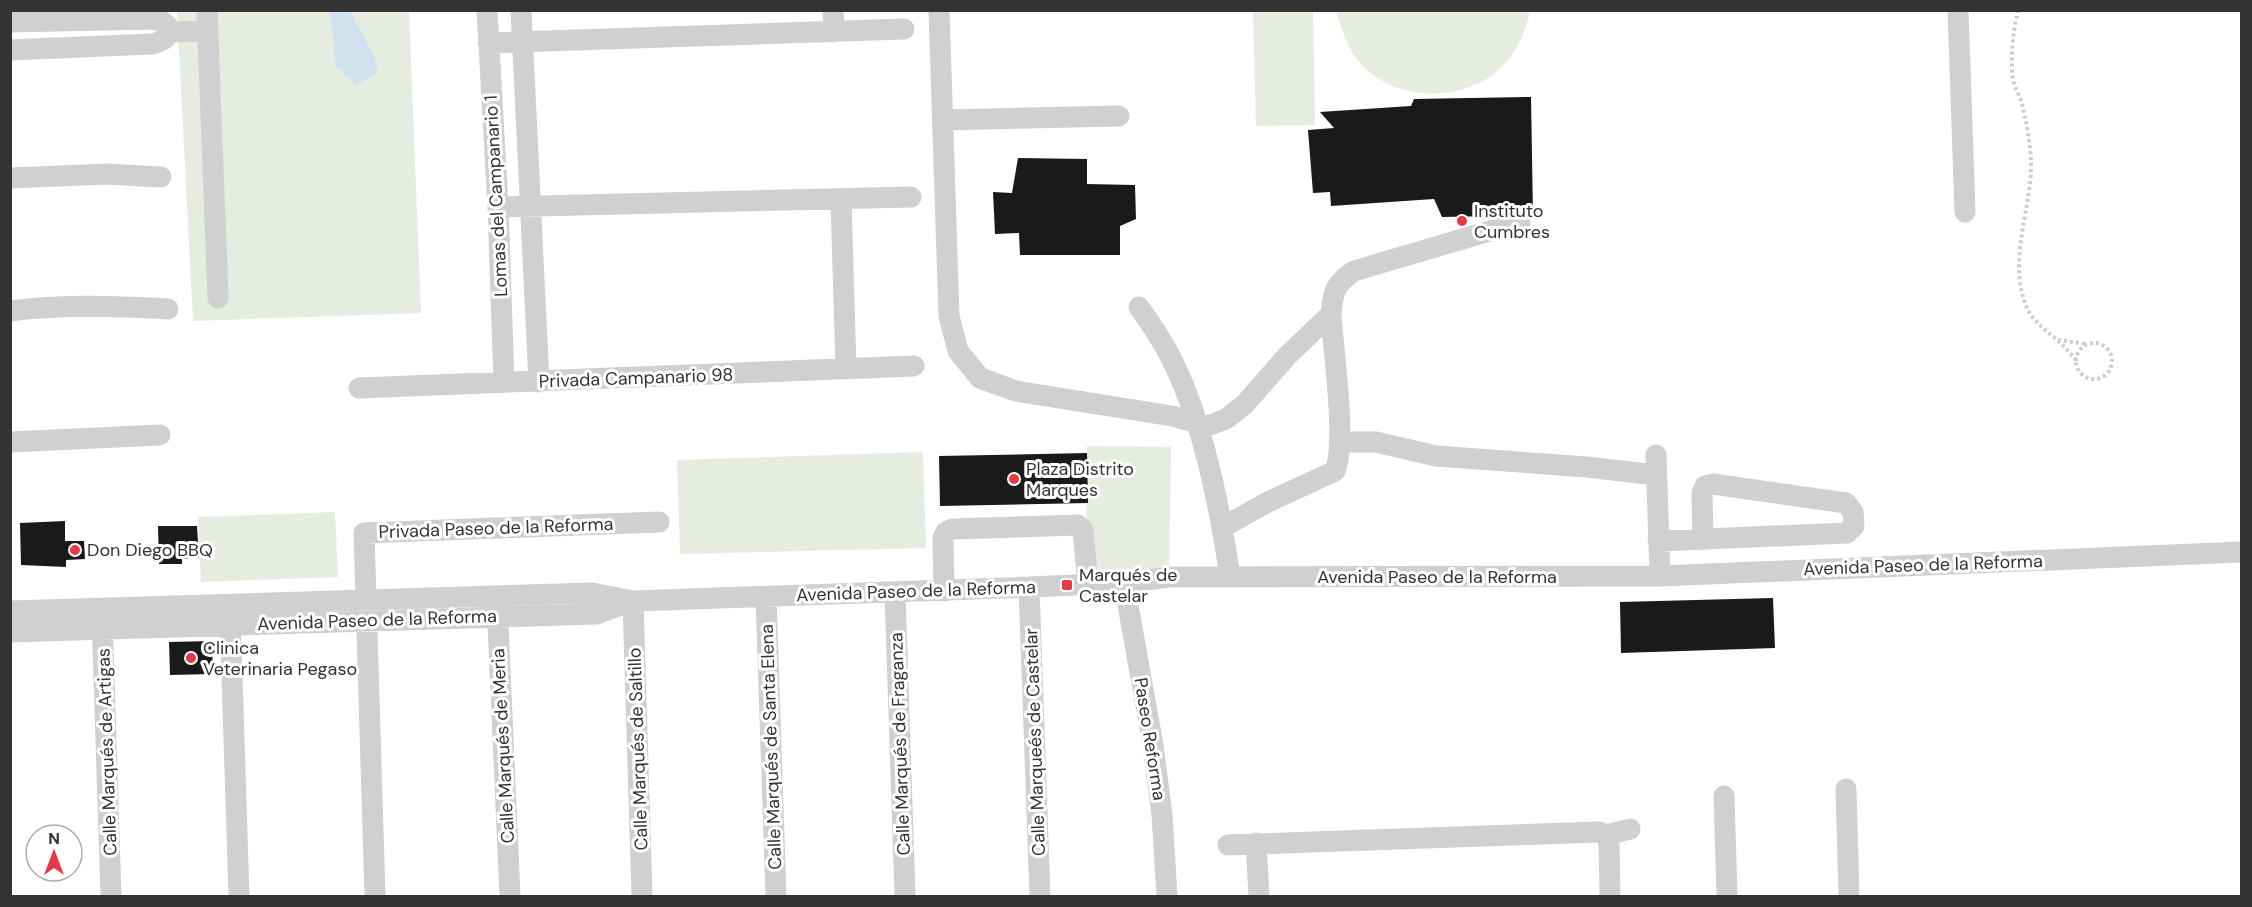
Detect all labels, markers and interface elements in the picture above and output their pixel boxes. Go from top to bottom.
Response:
street label: Lomas del Campanario 1 [479,95,513,297]
place label: Instituto Cumbres [1474,199,1550,244]
marker: Instituto Cumbres [1455,214,1469,228]
street label: Privada Campanario 98 [538,363,734,393]
place label: Plaza Distrito Marques [1026,457,1134,502]
marker: Plaza Distrito Marques [1007,472,1021,486]
street label: Privada Paseo de la Reforma [378,512,614,544]
place label: Don Diego BBQ [87,538,213,562]
marker: Don Diego BBQ [68,543,82,557]
street label: Avenida Paseo de la Reforma [1803,549,2043,581]
place label: Marqués de Castelar [1079,563,1177,608]
street label: Avenida Paseo de la Reforma [1317,565,1557,589]
street label: Avenida Paseo de la Reforma [796,575,1036,607]
marker: Marqués de Castelar [1060,578,1074,592]
street label: Avenida Paseo de la Reforma [257,604,497,636]
street label: Calle Marqués de Santa Elena [755,624,787,870]
street label: Calle Marqueés de Castelar [1019,627,1051,856]
street label: Calle Marqués de Fraganza [884,632,916,856]
place label: Clinica Veterinaria Pegaso [203,636,357,681]
street label: Calle Marqués de Saltillo [622,647,654,851]
street label: Calle Marqués de Artigas [91,648,123,856]
street label: Calle Marqués de Meria [486,648,520,844]
marker: Clinica Veterinaria Pegaso [184,651,198,665]
street label: Paseo Reforma [1128,676,1172,802]
north arrow [24,823,84,883]
text: N [48,828,60,849]

